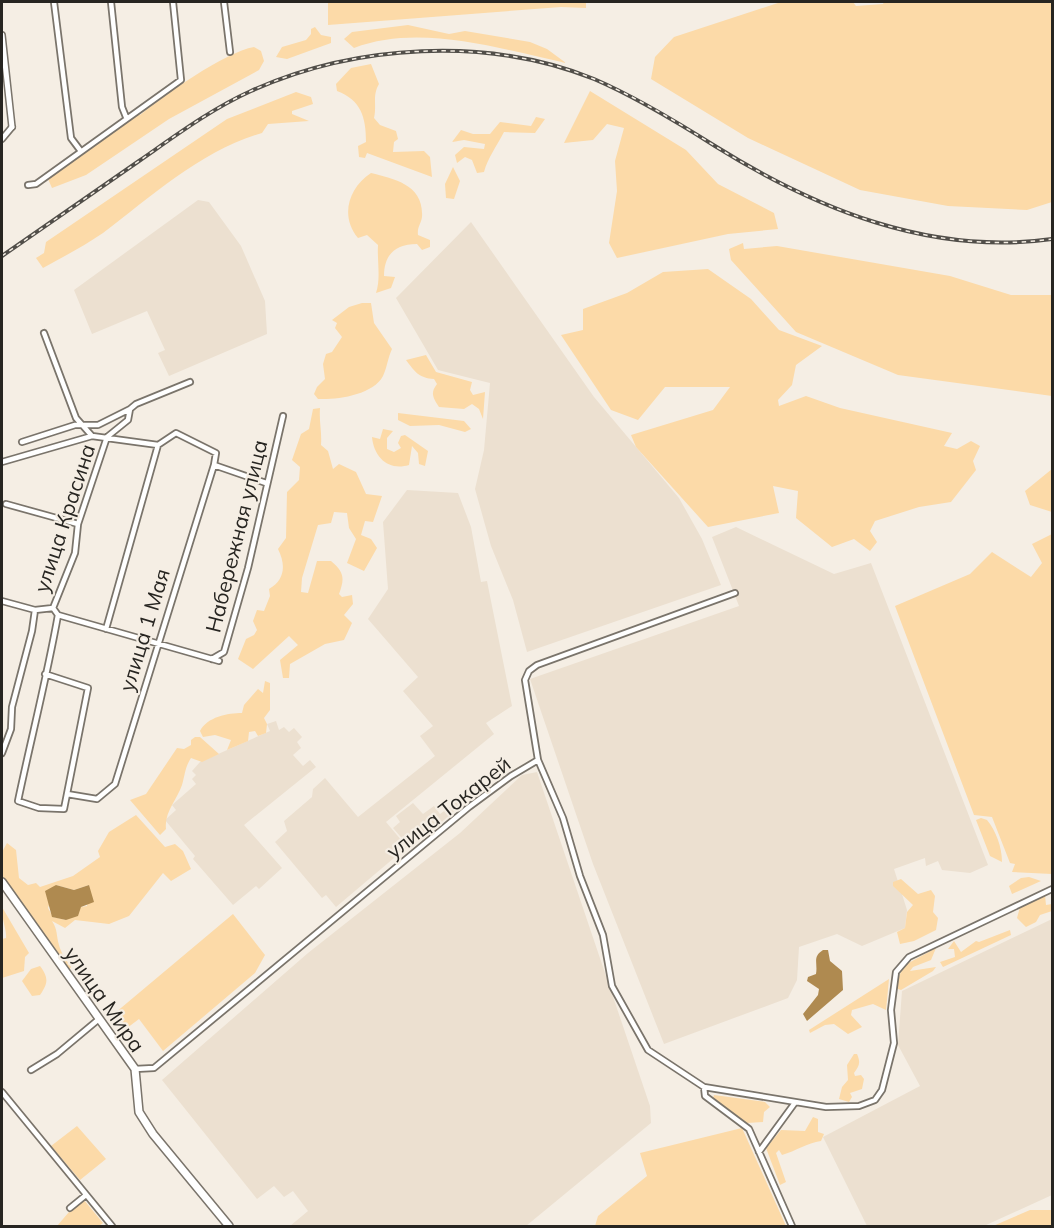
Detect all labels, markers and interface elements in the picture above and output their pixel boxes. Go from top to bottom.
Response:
street label: Набережная улица [199,437,273,635]
street label: улица Красина [28,440,100,596]
street label: улица 1 Мая [113,565,175,695]
street label: улица Токарей [380,750,516,864]
street label: улица Мира [59,941,151,1057]

